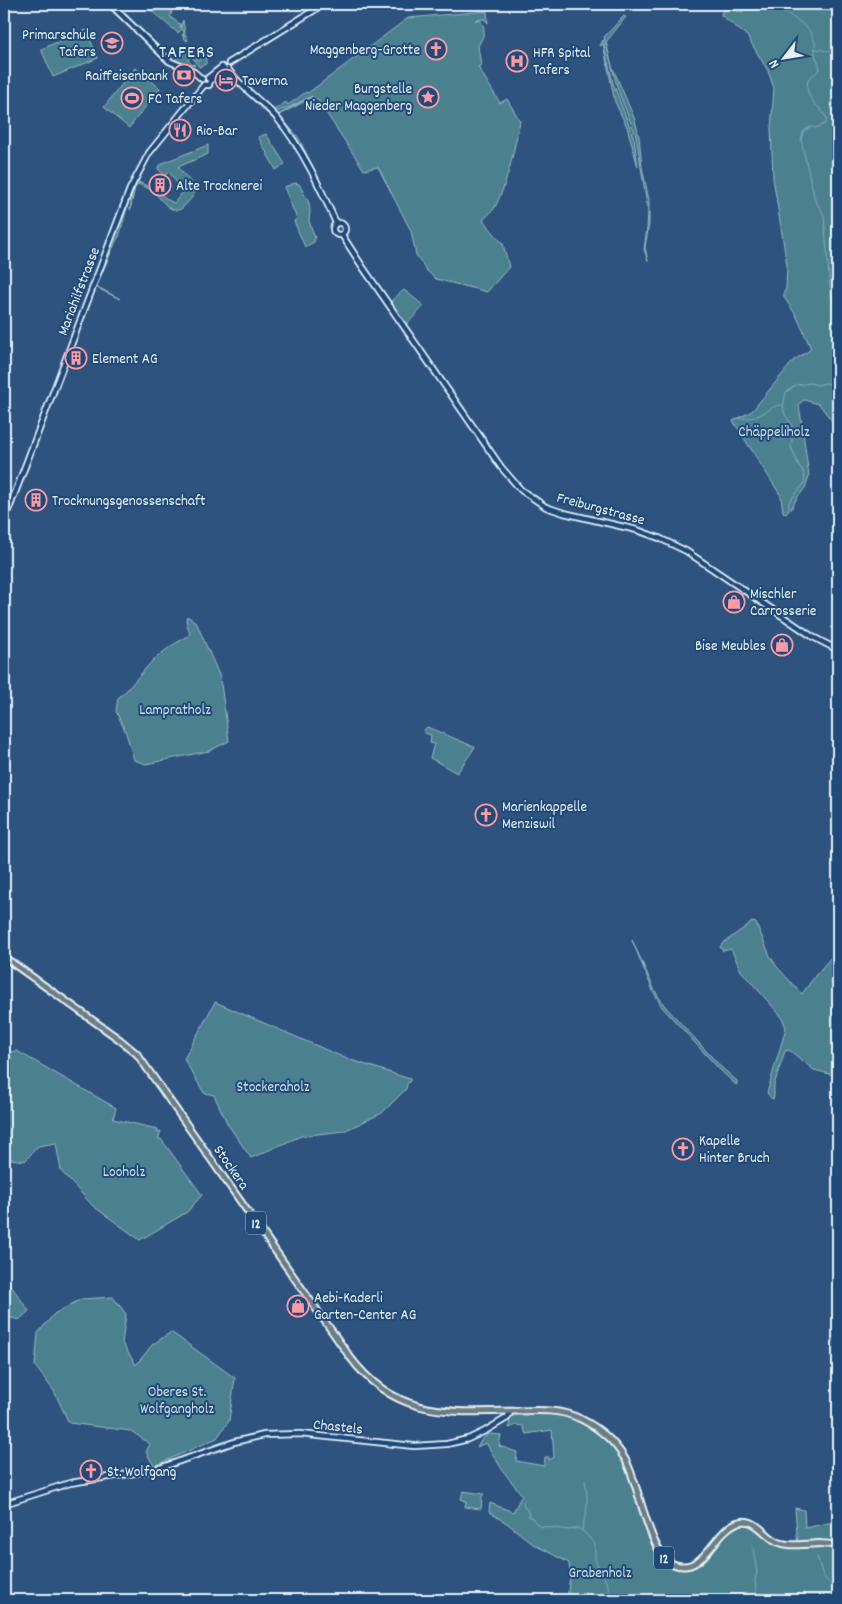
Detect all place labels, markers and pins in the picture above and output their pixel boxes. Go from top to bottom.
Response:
place label: Primarschule Tafers [22,25,96,64]
school or university icon: Primarschule Tafers [100,31,124,55]
church icon: Maggenberg-Grotte [424,37,448,61]
place label: Maggenberg-Grotte [310,40,420,62]
place label: HFR Spital Tafers [533,43,591,82]
hospital icon: HFR Spital Tafers [505,49,529,73]
bank icon: Raiffeisenbank [172,63,196,87]
place label: Raiffeisenbank [85,66,168,88]
hotel icon: Taverna [214,68,238,92]
place label: Taverna [242,71,288,93]
place label: Burgstelle Nieder Maggenberg [305,79,412,118]
place icon: Burgstelle Nieder Maggenberg [416,85,440,109]
sports icon: FC Tafers [120,86,144,110]
place label: FC Tafers [148,89,202,111]
restaurant icon: Rio-Bar [168,118,192,142]
place label: Rio-Bar [196,121,238,143]
building icon: Alte Trocknerei [148,173,172,197]
place label: Alte Trocknerei [176,176,262,198]
building icon: Element AG [64,346,88,370]
place label: Element AG [92,349,158,371]
building icon: Trocknungsgenossenschaft [24,488,48,512]
place label: Trocknungsgenossenschaft [52,491,206,513]
place label: Mischler Carrosserie [750,584,817,623]
shop icon: Mischler Carrosserie [722,590,746,614]
shop icon: Bise Meubles [770,633,794,657]
place label: Bise Meubles [695,636,766,658]
place label: Marienkappelle Menziswil [502,797,587,836]
church icon: Marienkappelle Menziswil [474,803,498,827]
place label: Kapelle Hinter Bruch [699,1131,770,1170]
church icon: Kapelle Hinter Bruch [671,1137,695,1161]
place label: Aebi-Kaderli Garten-Center AG [314,1288,416,1327]
shop icon: Aebi-Kaderli Garten-Center AG [286,1294,310,1318]
church icon: St. Wolfgang [79,1459,103,1483]
place label: St. Wolfgang [107,1462,176,1484]

